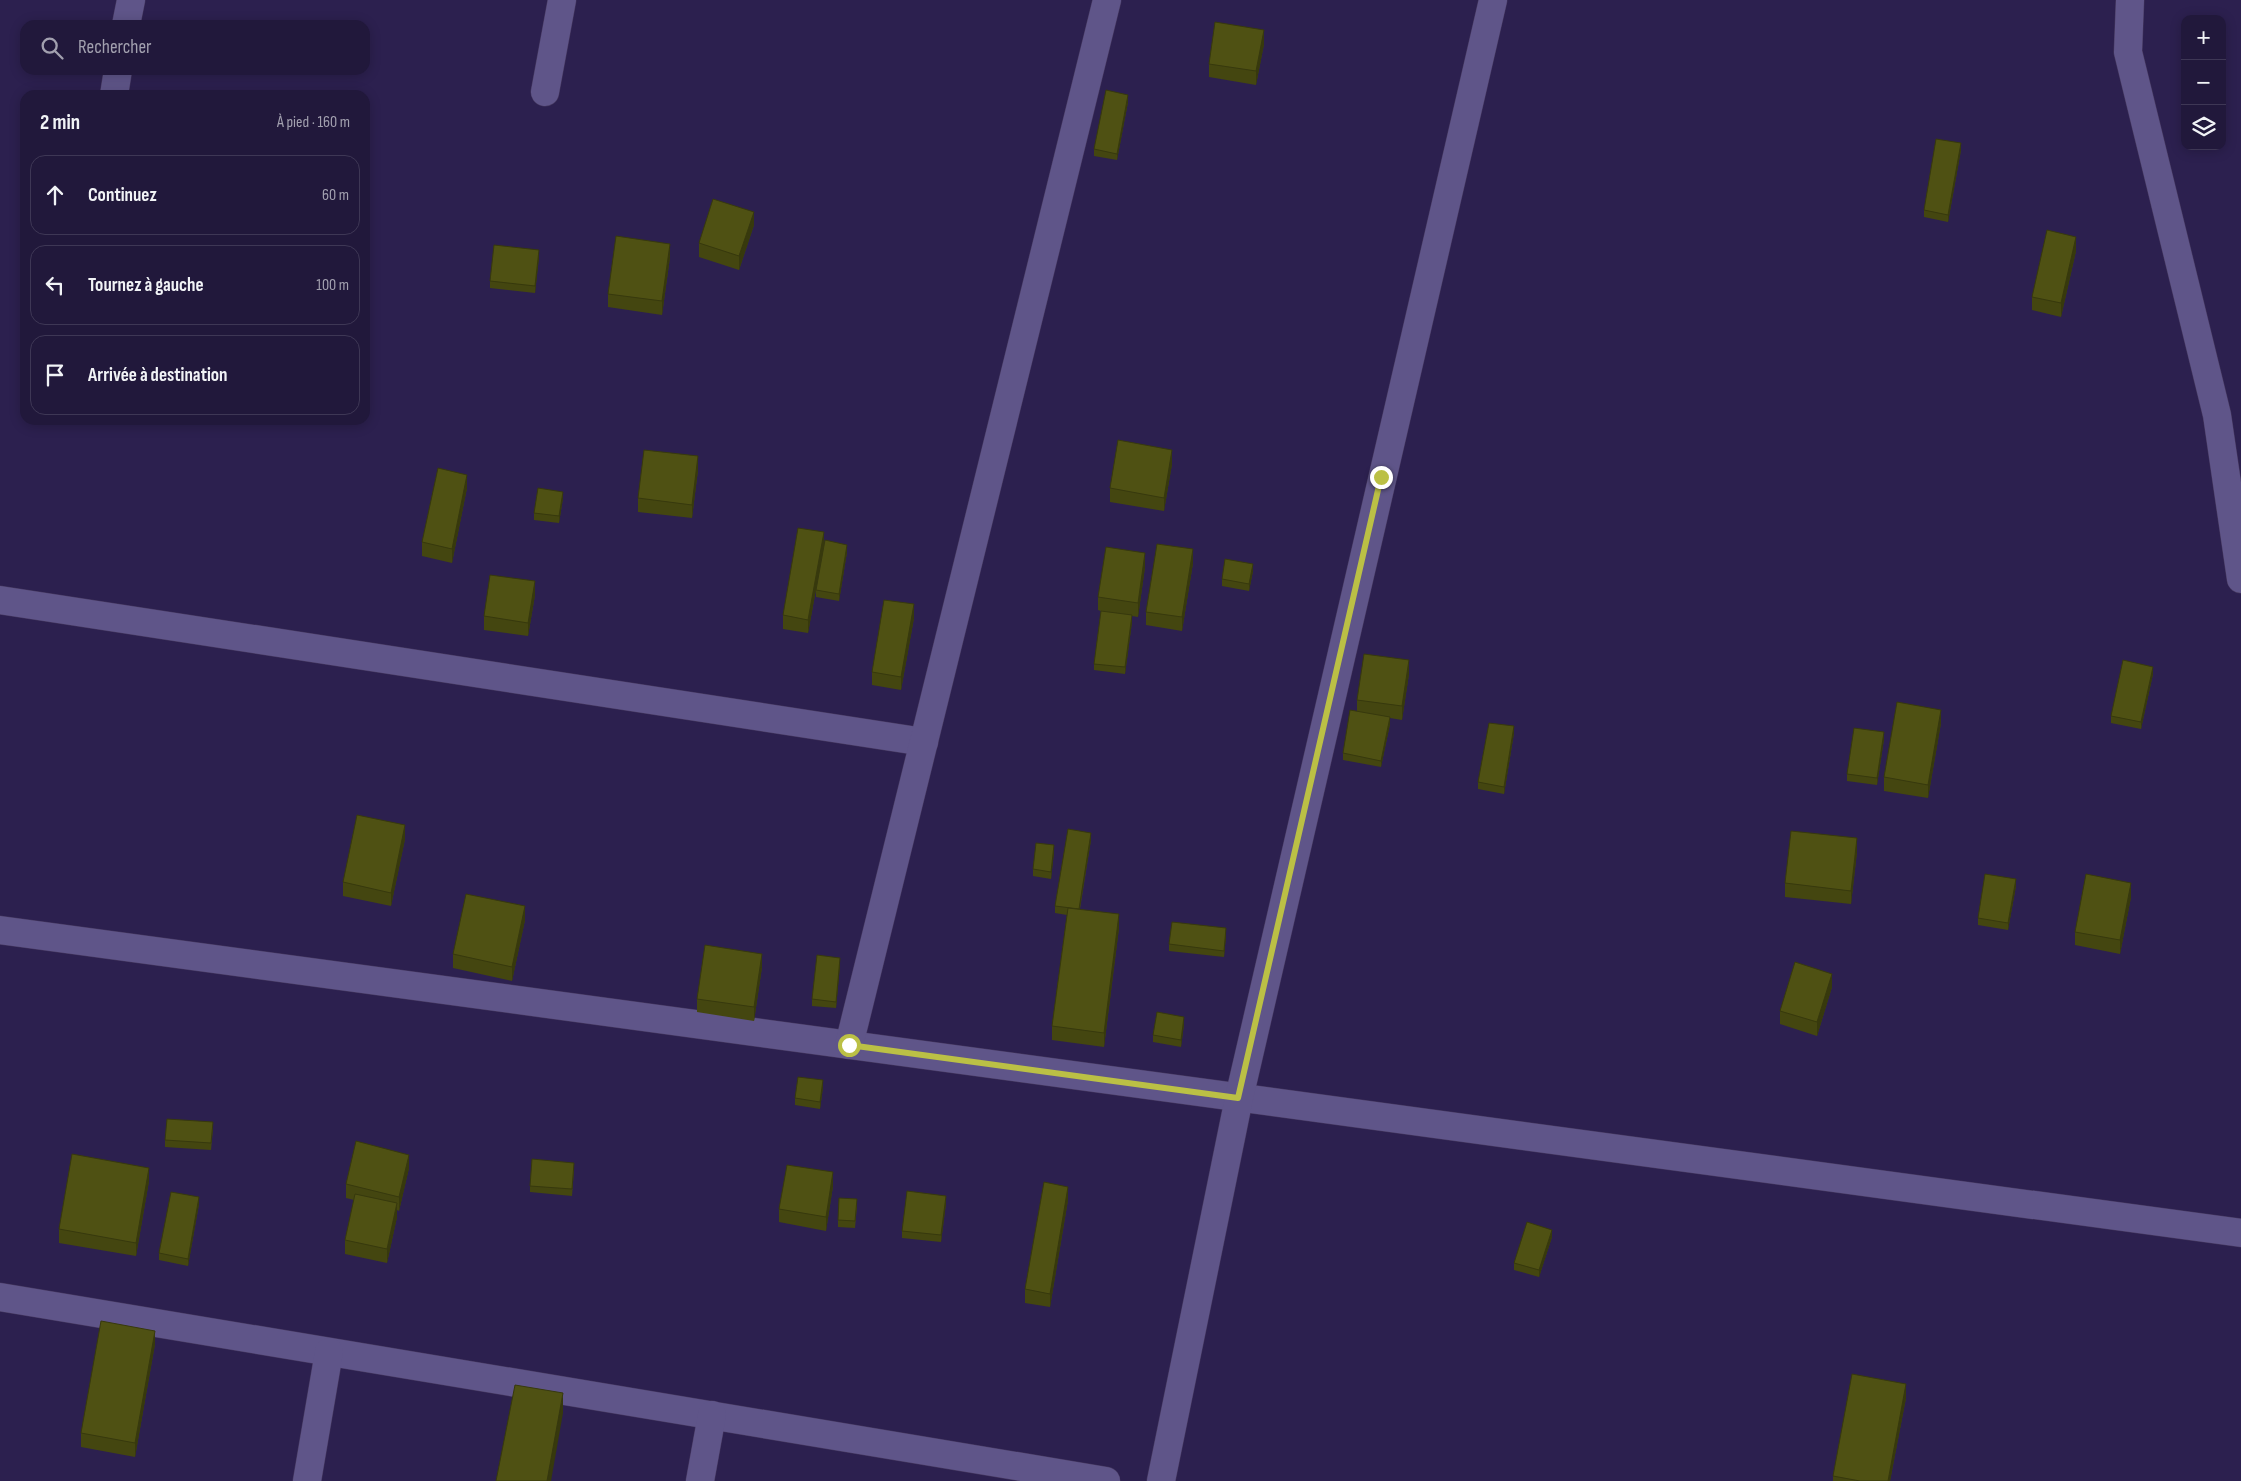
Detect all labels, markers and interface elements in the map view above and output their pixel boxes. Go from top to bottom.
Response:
map controls [2181,15,2226,150]
button: + [2181,15,2226,60]
search box [20,20,370,75]
icon: search [38,34,66,62]
text: Rechercher [78,36,152,59]
button: − [2181,60,2226,105]
button: layers [2181,105,2226,150]
text: 2 min [40,110,80,135]
text: À pied · 160 m [277,113,350,132]
icon: ahead [41,181,69,209]
text: Continuez [88,184,157,207]
text: 60 m [322,186,349,205]
icon: left [41,271,69,299]
text: Tournez à gauche [88,274,204,297]
text: 100 m [316,276,349,295]
icon: arrive [41,361,69,389]
text: Arrivée à destination [88,364,228,387]
route end [1370,466,1393,489]
route start [838,1034,861,1057]

